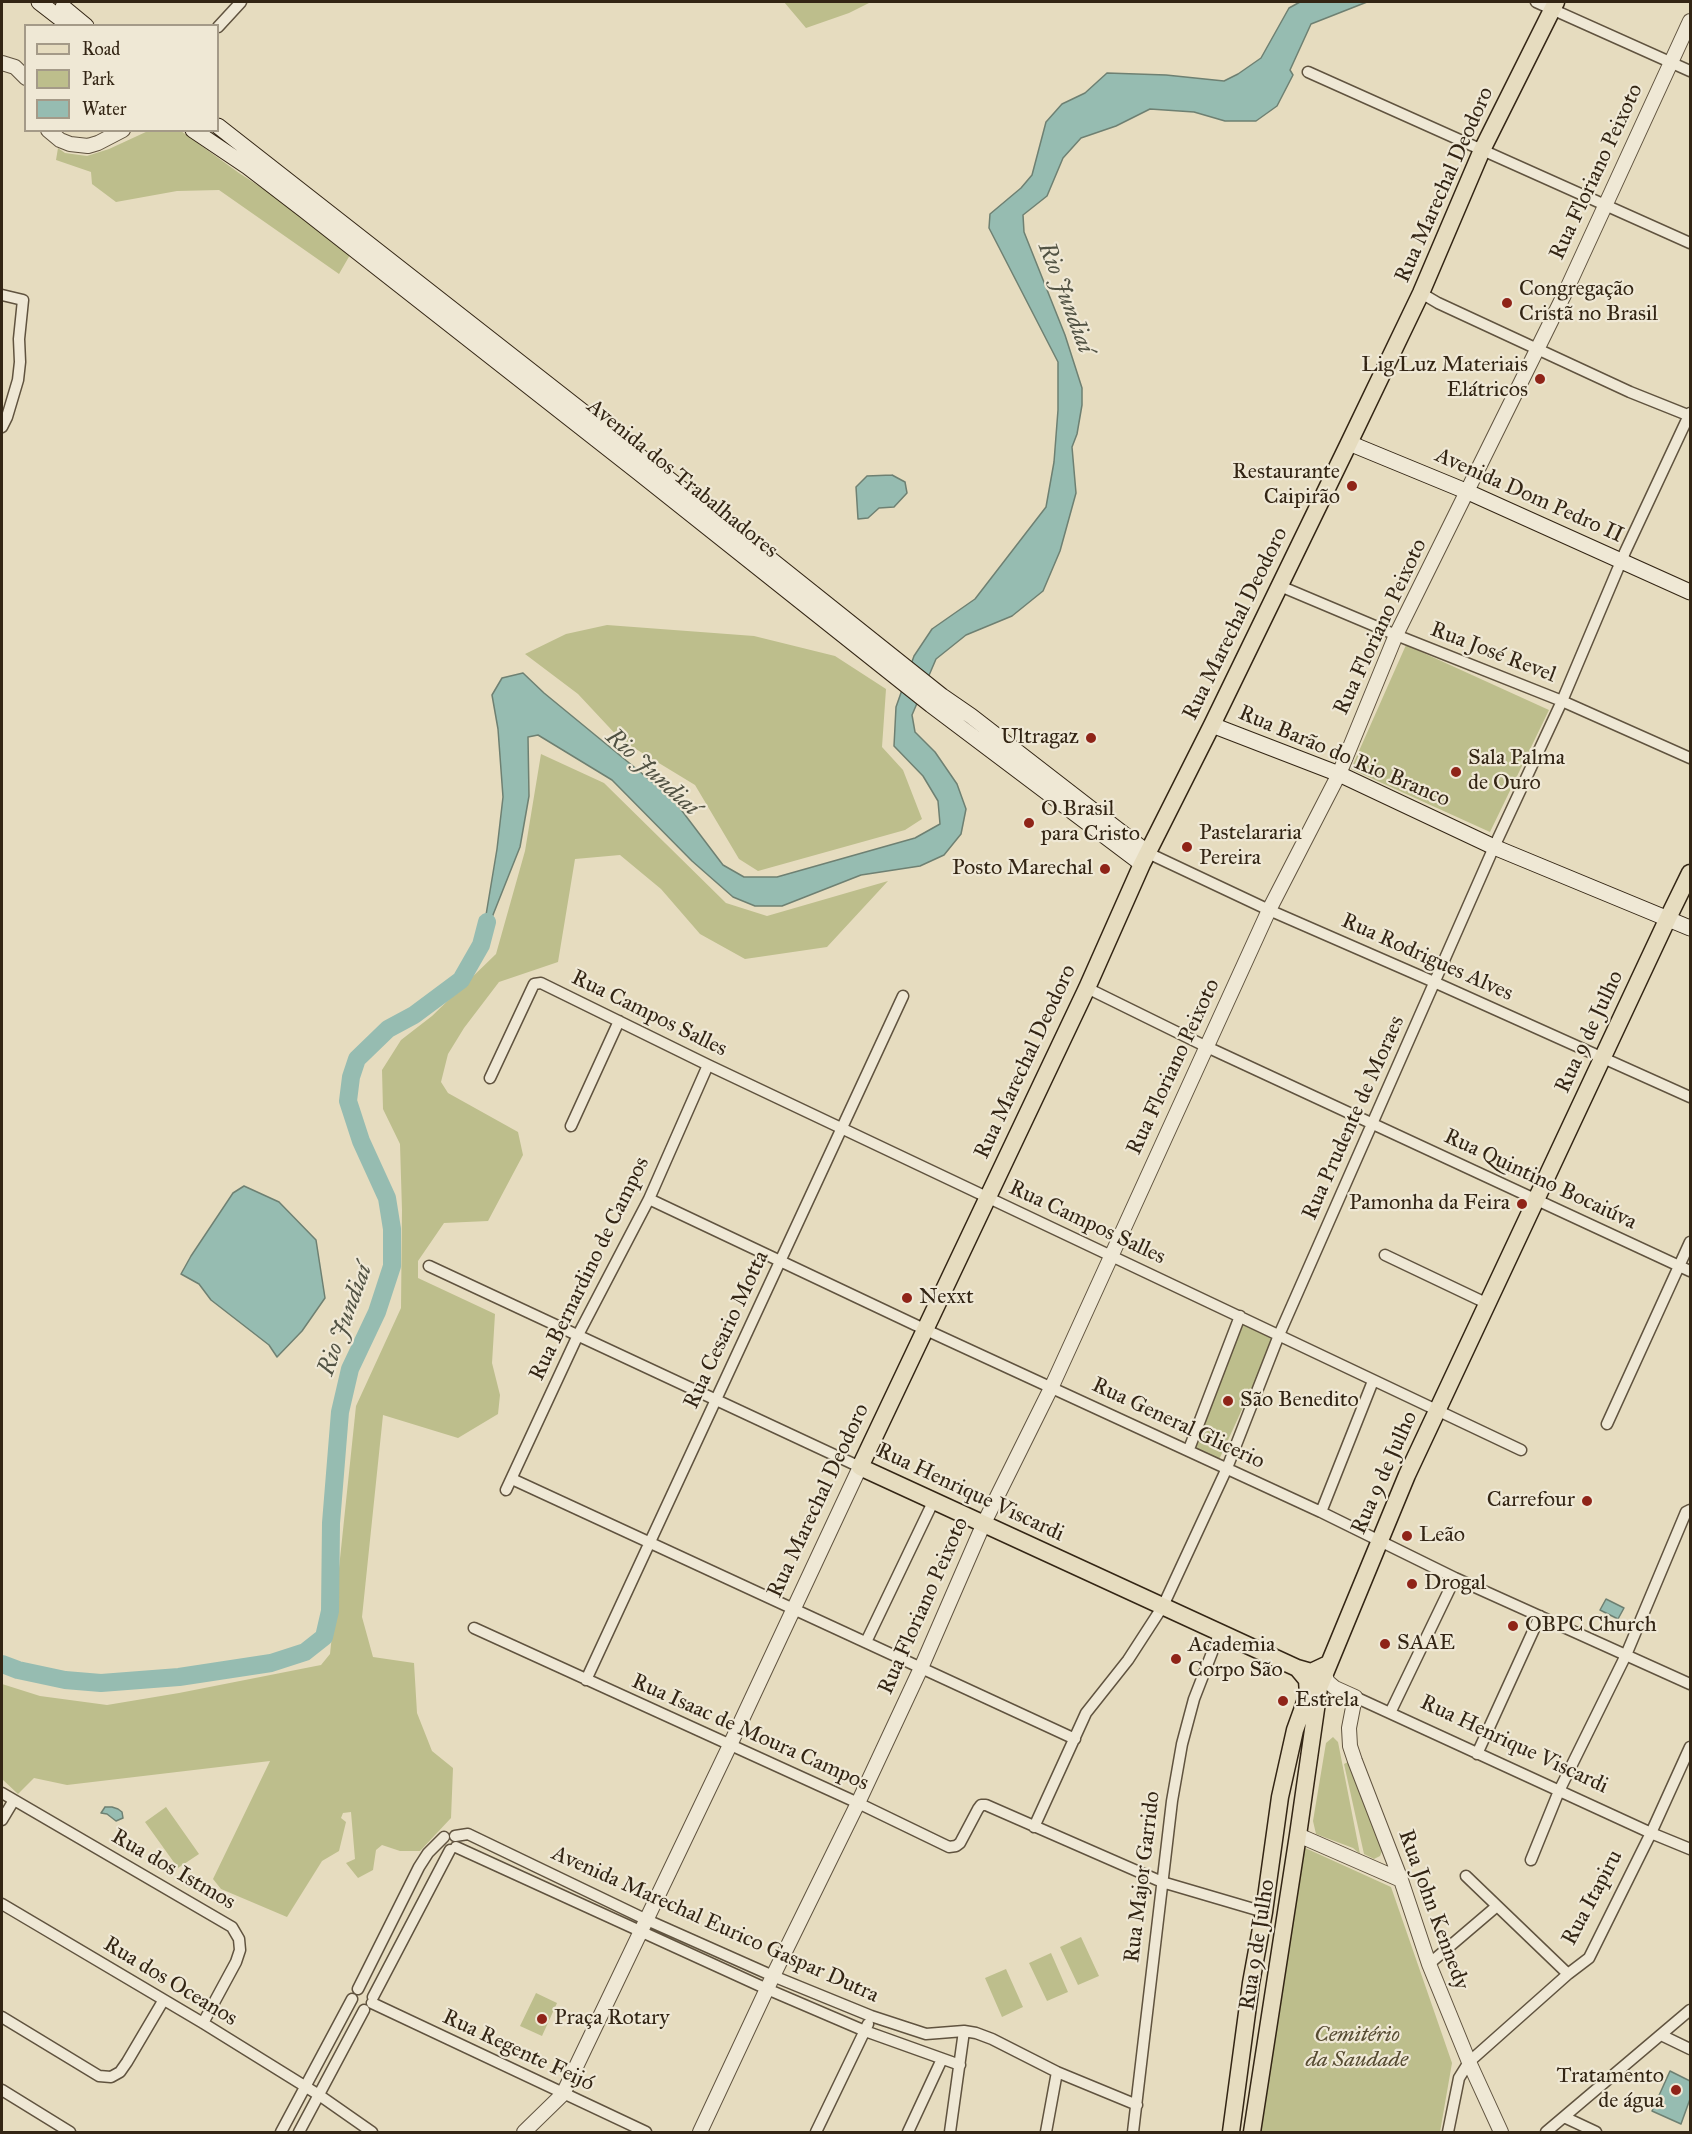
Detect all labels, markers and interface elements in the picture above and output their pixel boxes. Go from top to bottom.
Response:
legend [24,24,219,132]
text: Road [82,38,120,60]
text: Park [82,68,115,90]
street label: Rua Floriano Peixoto [1545,80,1649,264]
street label: Rua Marechal Deodoro [1390,83,1500,287]
text: Water [82,98,126,120]
water label: Rio Jundiaí [1031,238,1099,358]
place label: Congregação Cristã no Brasil [1519,277,1658,328]
marker: Congregação Cristã no Brasil [1500,296,1514,310]
place label: Lig Luz Materiais Elátricos [1361,353,1528,404]
marker: Lig Luz Materiais Elátricos [1533,372,1547,386]
street label: Avenida dos Trabalhadores [581,394,783,564]
street label: Avenida Dom Pedro II [1431,443,1627,549]
place label: Restaurante Caipirão [1232,460,1340,512]
marker: Restaurante Caipirão [1345,479,1359,493]
street label: Rua Marechal Deodoro [1178,523,1294,725]
street label: Rua Floriano Peixoto [1329,535,1433,719]
street label: Rua José Revel [1426,617,1560,689]
street label: Rua Barão do Rio Branco [1234,700,1454,814]
water label: Rio Jundiaí [599,723,705,823]
place label: Ultragaz [1001,725,1079,751]
marker: Ultragaz [1084,731,1098,745]
place label: Sala Palma de Ouro [1468,746,1565,798]
marker: Sala Palma de Ouro [1449,765,1463,779]
place label: O Brasil para Cristo [1041,797,1140,848]
marker: O Brasil para Cristo [1022,816,1036,830]
place label: Pastelararia Pereira [1199,821,1302,872]
marker: Pastelararia Pereira [1180,840,1194,854]
place label: Posto Marechal [952,856,1093,882]
marker: Posto Marechal [1098,862,1112,876]
street label: Rua Rodrigues Alves [1337,908,1517,1008]
street label: Rua Marechal Deodoro [969,961,1083,1163]
street label: Rua Campos Salles [567,965,731,1063]
street label: Rua 9 de Julho [1550,967,1630,1097]
street label: Rua Floriano Peixoto [1122,975,1226,1159]
street label: Rua Prudente de Moraes [1297,1012,1411,1224]
street label: Rua Quintino Bocaiúva [1439,1124,1641,1236]
street label: Rua Bernardino de Campos [524,1153,656,1385]
street label: Rua Campos Salles [1004,1175,1170,1271]
place label: Pamonha da Feira [1349,1191,1510,1217]
marker: Pamonha da Feira [1515,1197,1529,1211]
street label: Rua Cesario Motta [679,1247,775,1413]
water label: Rio Jundiaí [313,1260,379,1380]
place label: Nexxt [919,1285,974,1311]
marker: Nexxt [900,1291,914,1305]
street label: Rua General Glicerio [1087,1372,1269,1476]
place label: São Benedito [1240,1388,1359,1414]
marker: São Benedito [1221,1394,1235,1408]
street label: Rua Marechal Deodoro [762,1400,876,1602]
street label: Rua 9 de Julho [1346,1407,1424,1539]
street label: Rua Henrique Viscardi [872,1438,1068,1548]
place label: Carrefour [1487,1488,1575,1514]
marker: Carrefour [1580,1494,1594,1508]
street label: Rua Floriano Peixoto [873,1513,975,1699]
place label: Leão [1419,1523,1465,1549]
marker: Leão [1400,1529,1414,1543]
place label: Drogal [1424,1571,1486,1597]
marker: Drogal [1405,1577,1419,1591]
place label: OBPC Church [1525,1613,1657,1639]
marker: OBPC Church [1506,1619,1520,1633]
place label: SAAE [1397,1631,1455,1657]
place label: Academia Corpo São [1188,1633,1283,1684]
marker: SAAE [1378,1637,1392,1651]
marker: Academia Corpo São [1169,1652,1183,1666]
street label: Rua Isaac de Moura Campos [627,1669,873,1797]
place label: Estrela [1295,1688,1359,1714]
street label: Rua Henrique Viscardi [1416,1690,1612,1800]
marker: Estrela [1276,1694,1290,1708]
street label: Rua Major Garrido [1119,1790,1167,1964]
street label: Rua dos Istmos [106,1824,240,1916]
street label: Rua John Kennedy [1392,1826,1474,1994]
street label: Avenida Marechal Eurico Gaspar Dutra [547,1841,883,2009]
street label: Rua Itapiru [1557,1846,1629,1950]
street label: Rua 9 de Julho [1235,1878,1281,2012]
street label: Rua dos Oceanos [98,1932,242,2032]
street label: Rua Regente Feijó [438,2004,598,2098]
place label: Praça Rotary [554,2006,670,2032]
marker: Praça Rotary [535,2012,549,2026]
park label: Cemitério da Saudade [1306,2023,1408,2074]
place label: Tratamento de água [1556,2064,1664,2116]
marker: Tratamento de água [1669,2083,1683,2097]

